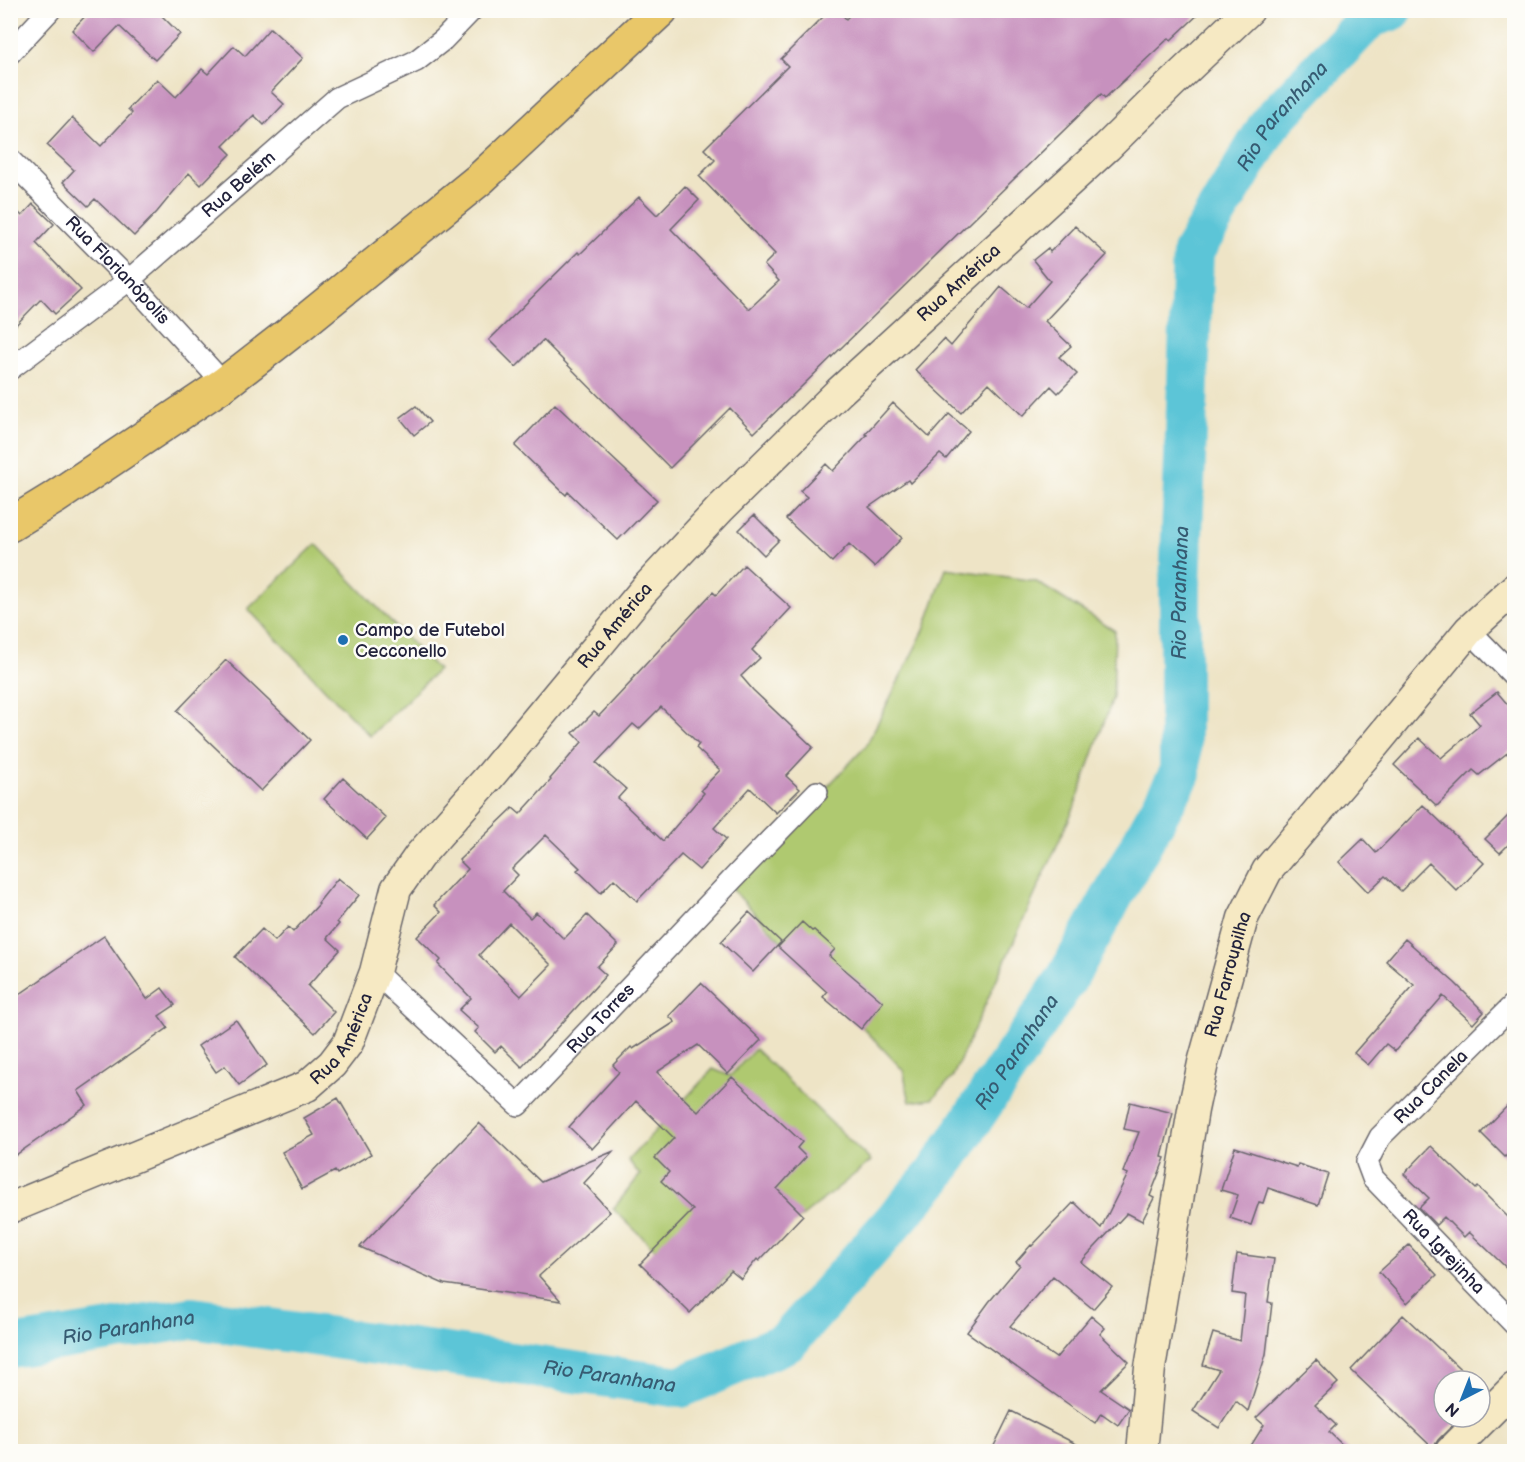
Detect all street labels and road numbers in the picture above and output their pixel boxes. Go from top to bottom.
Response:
street label: Rua Belém [197,147,279,222]
street label: Rua Florianópolis [61,212,175,328]
street label: Rua América [913,239,1004,326]
street label: Rua América [573,578,656,673]
street label: Rua Farroupilha [1200,907,1255,1040]
street label: Rua Torres [562,979,639,1058]
street label: Rua América [306,990,377,1089]
street label: Rua Canela [1390,1046,1472,1128]
street label: Rua Igrejinha [1398,1205,1489,1298]

